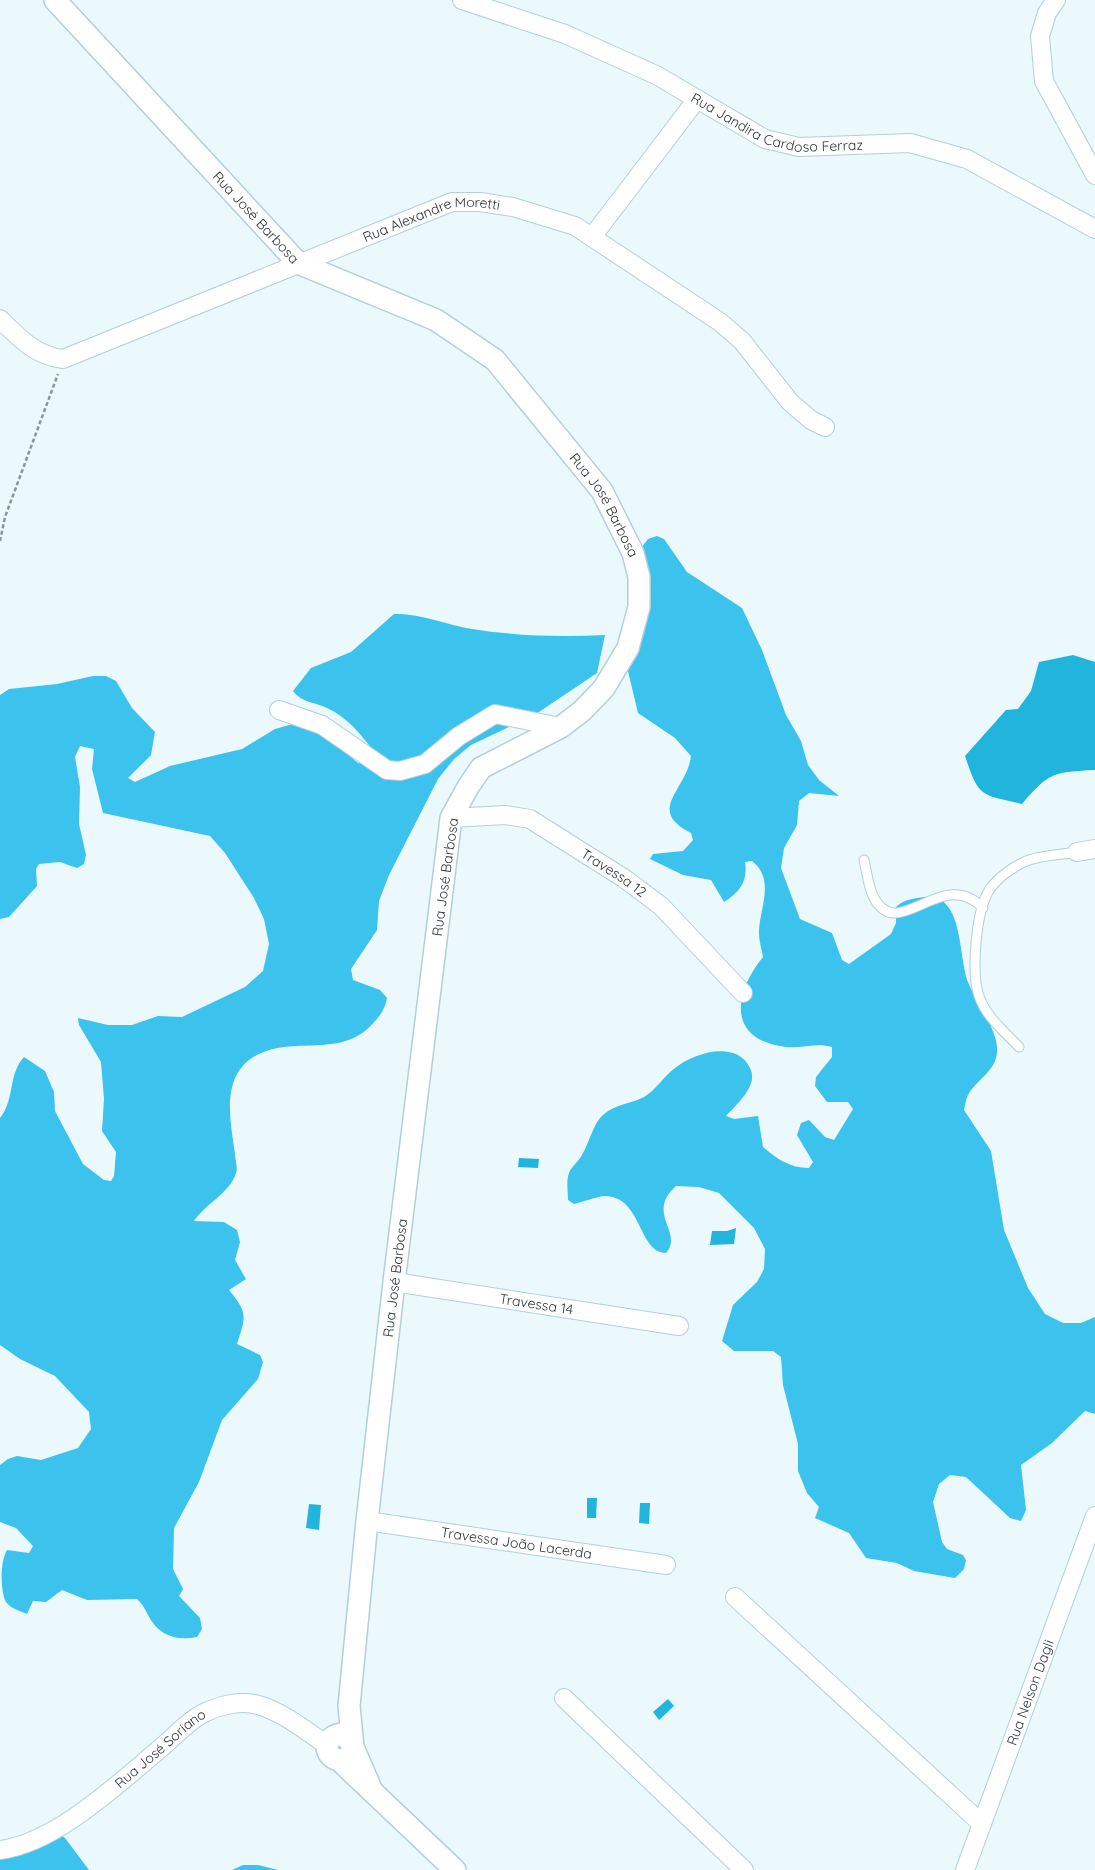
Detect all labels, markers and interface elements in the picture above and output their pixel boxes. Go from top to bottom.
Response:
street label: Rua Jandira Cardoso Ferraz [688,89,864,157]
street label: Rua José Barbosa [209,167,303,267]
street label: Rua Alexandre Moretti [360,193,501,246]
street label: Rua José Barbosa [566,449,643,560]
street label: Rua José Barbosa [428,817,462,937]
street label: Travessa 12 [578,845,650,901]
street label: Rua José Barbosa [379,1218,411,1338]
street label: Travessa 14 [498,1289,574,1319]
street label: Travessa João Lacerda [440,1523,593,1563]
street label: Rua Nelson Dagli [1003,1637,1058,1748]
street label: Rua José Soriano [111,1705,209,1792]

